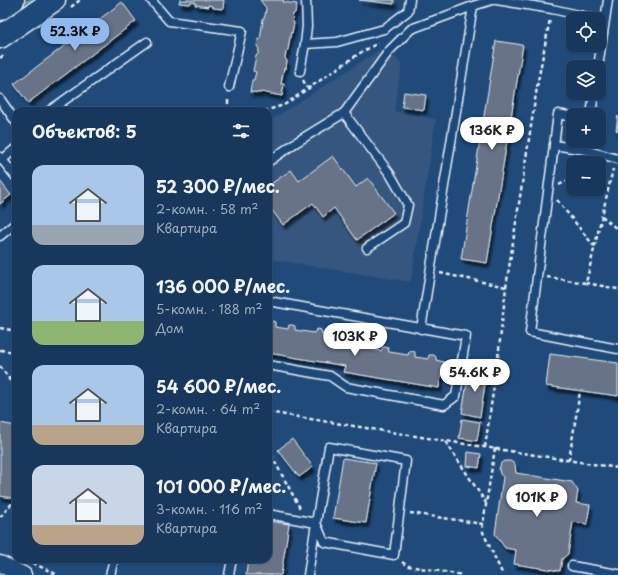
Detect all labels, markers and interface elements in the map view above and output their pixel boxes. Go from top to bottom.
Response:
map controls [566,12,606,196]
button: locate [566,12,606,52]
pin: 52.3K ₽ [38,18,112,52]
text: 52.3K ₽ [49,21,101,40]
button: layers [566,60,606,100]
button: + [566,108,606,148]
pin: 136K ₽ [459,117,525,151]
text: Объектов: 5 [32,118,137,144]
icon: filters [230,120,252,142]
text: 136K ₽ [469,120,515,139]
button: − [566,156,606,196]
text: 52 300 ₽/мес. [156,173,280,199]
icon: home [64,181,112,229]
text: 2-комн. · 58 m² [156,199,258,218]
text: Квартира [156,218,217,237]
text: 136 000 ₽/мес. [156,273,290,299]
icon: home [64,281,112,329]
text: 5-комн. · 188 m² [156,299,263,318]
text: Дом [156,318,184,337]
pin: 103K ₽ [322,323,388,357]
text: 103K ₽ [332,326,378,345]
pin: 54.6K ₽ [438,359,512,393]
text: 54.6K ₽ [449,362,501,381]
text: 54 600 ₽/мес. [156,373,281,399]
icon: home [64,381,112,429]
text: 2-комн. · 64 m² [156,399,260,418]
text: Квартира [156,418,217,437]
text: 101 000 ₽/мес. [156,473,286,499]
icon: home [64,481,112,529]
pin: 101K ₽ [504,484,570,518]
text: 101K ₽ [515,487,559,506]
text: 3-комн. · 116 m² [156,499,262,518]
text: Квартира [156,518,217,537]

